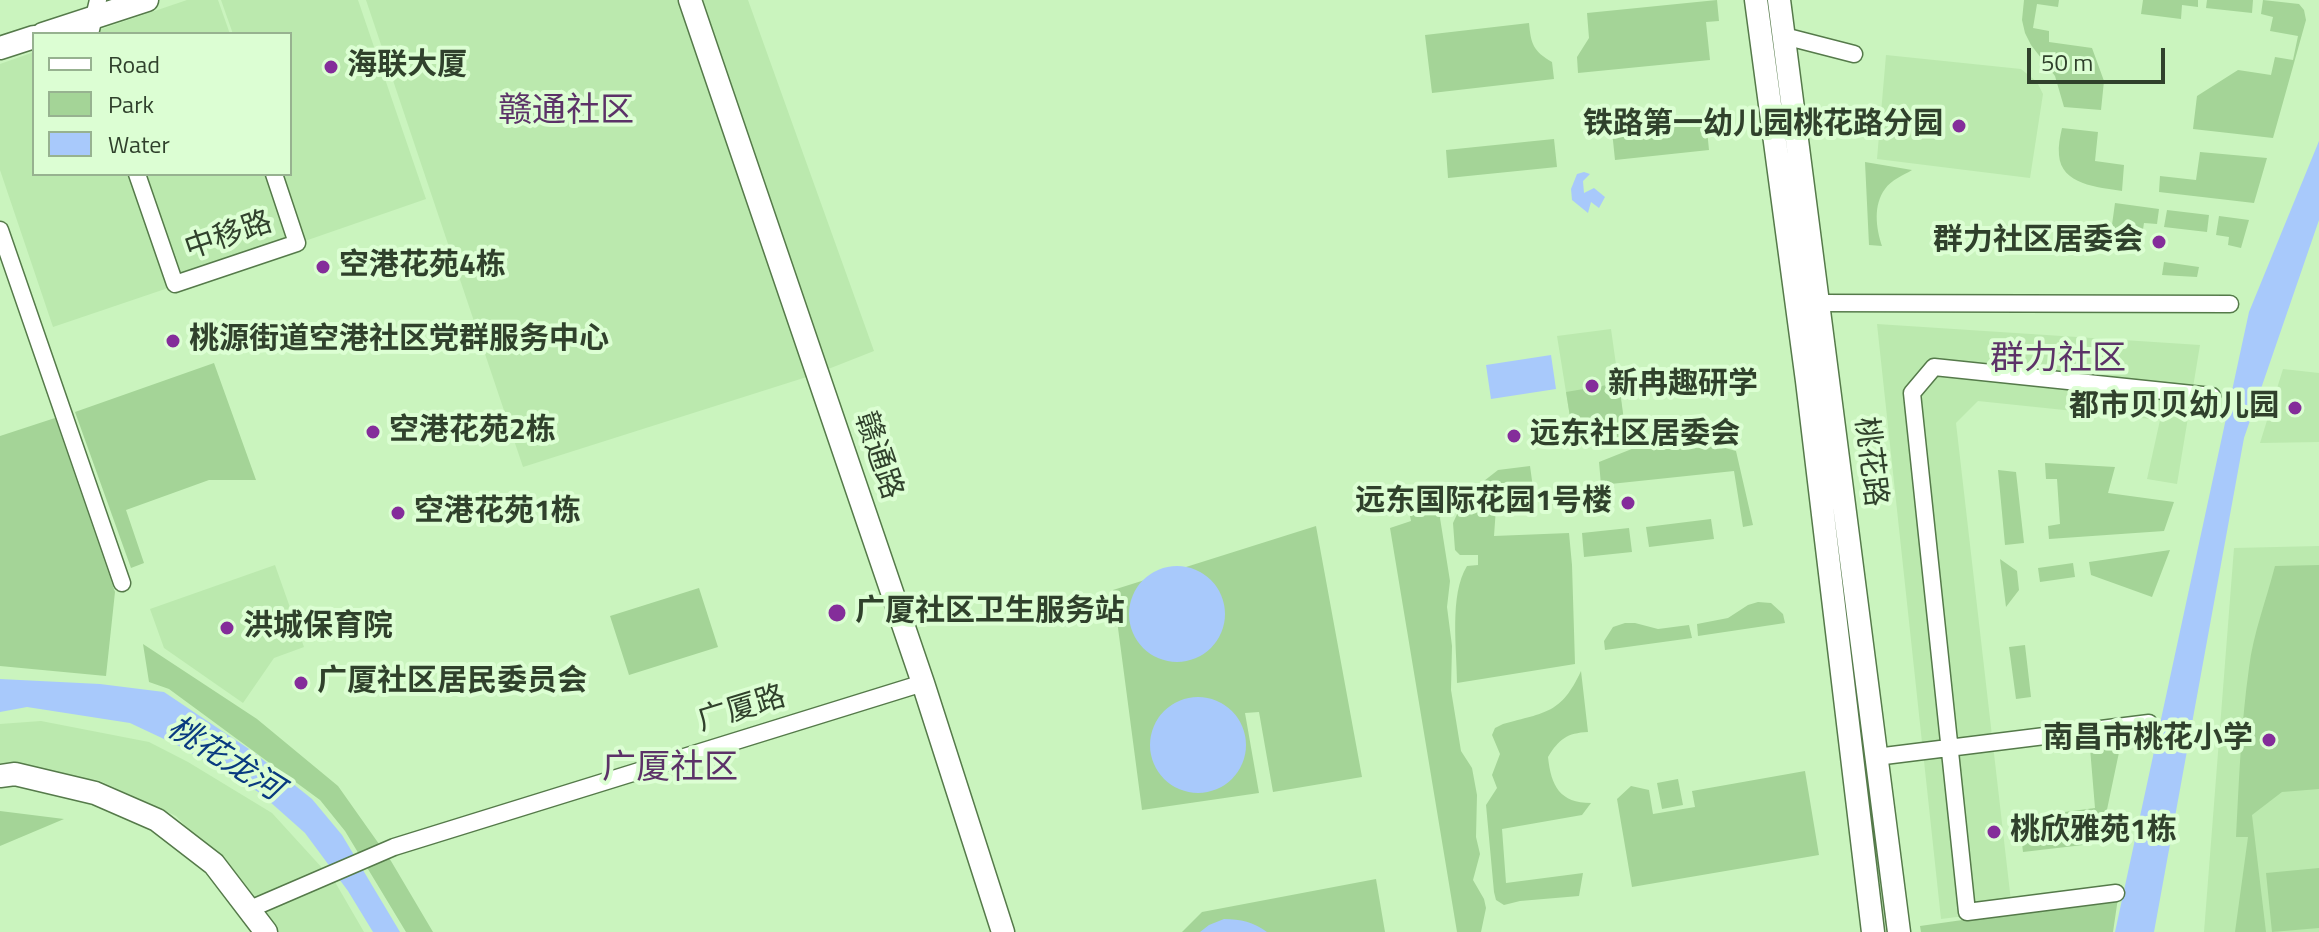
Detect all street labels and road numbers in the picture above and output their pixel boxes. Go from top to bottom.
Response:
street label: 中移路 [181,205,277,269]
street label: 赣通路 [845,408,909,504]
street label: 桃花路 [1846,415,1892,509]
street label: 广厦路 [694,680,790,740]

